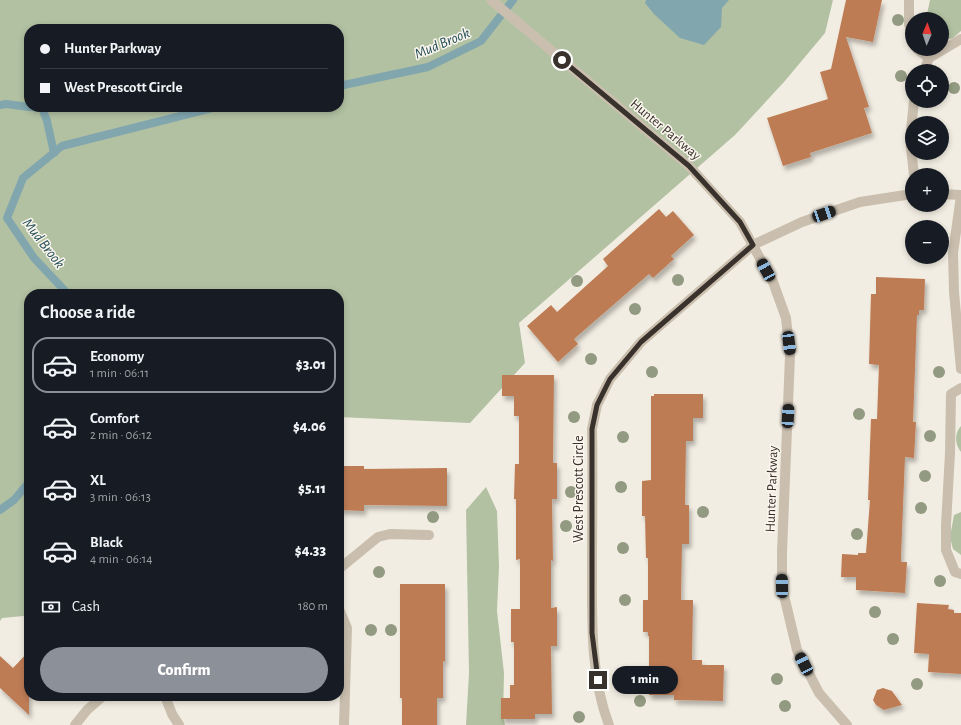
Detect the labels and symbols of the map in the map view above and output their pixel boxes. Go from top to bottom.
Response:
north arrow [905,12,949,56]
water label: Mud Brook [412,25,472,62]
route start [553,51,571,69]
street label: Hunter Parkway [628,96,703,163]
car [811,204,837,224]
water label: Mud Brook [20,216,68,271]
car [755,257,777,283]
car [782,330,796,356]
car [781,404,795,428]
street label: West Prescott Circle [572,435,586,543]
street label: Hunter Parkway [763,445,781,533]
car [776,574,788,598]
car [793,651,815,677]
callout: 1 min [612,666,678,694]
route end [589,671,607,689]

